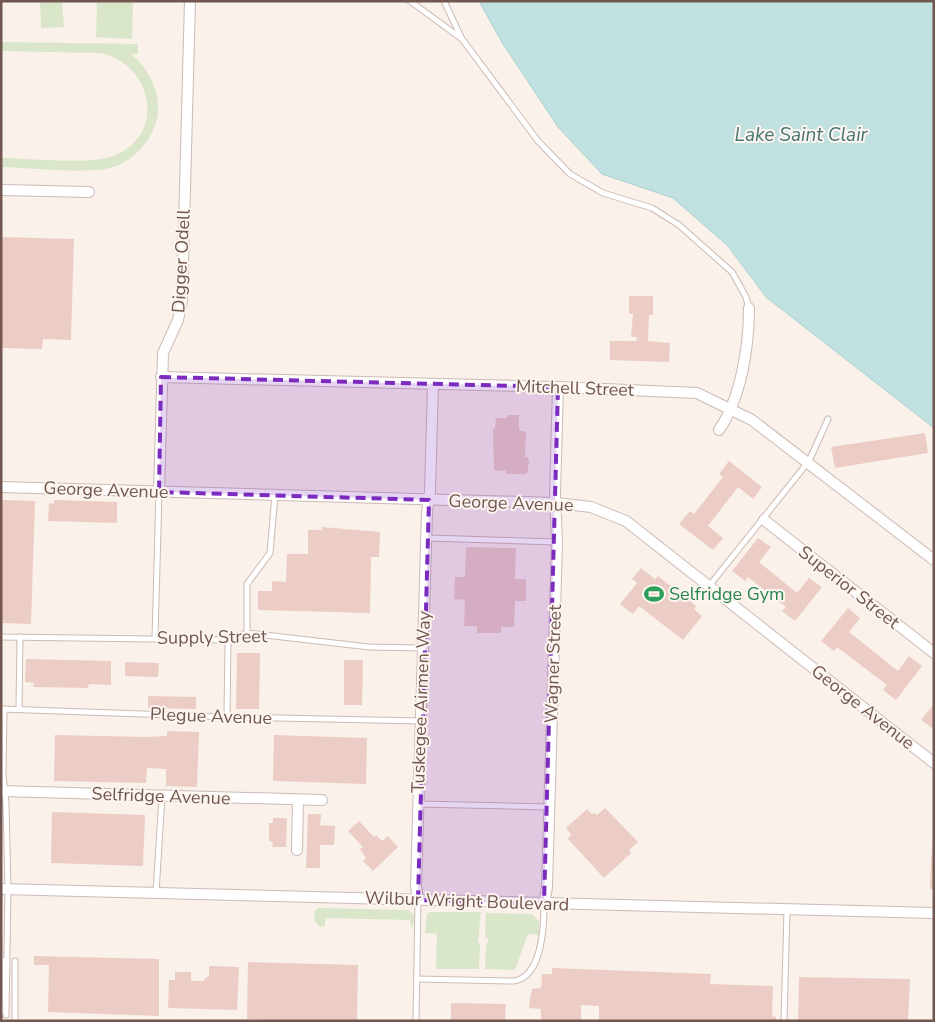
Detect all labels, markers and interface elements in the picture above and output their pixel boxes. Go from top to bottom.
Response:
water label: Lake Saint Clair [735,122,869,148]
street label: Digger Odell [166,208,196,313]
street label: Mitchell Street [515,374,635,402]
street label: George Avenue [43,476,169,504]
street label: George Avenue [448,489,574,517]
street label: Superior Street [794,540,905,634]
place label: Selfridge Gym [669,582,784,606]
sports icon: Selfridge Gym [643,583,665,605]
street label: Wagner Street [539,603,567,724]
street label: Tuskegee Airmen Way [406,610,436,793]
street label: Supply Street [157,624,268,650]
street label: George Avenue [806,659,920,755]
street label: Plegue Avenue [149,702,273,730]
street label: Selfridge Avenue [91,782,231,810]
street label: Wilbur Wright Boulevard [364,885,570,917]

